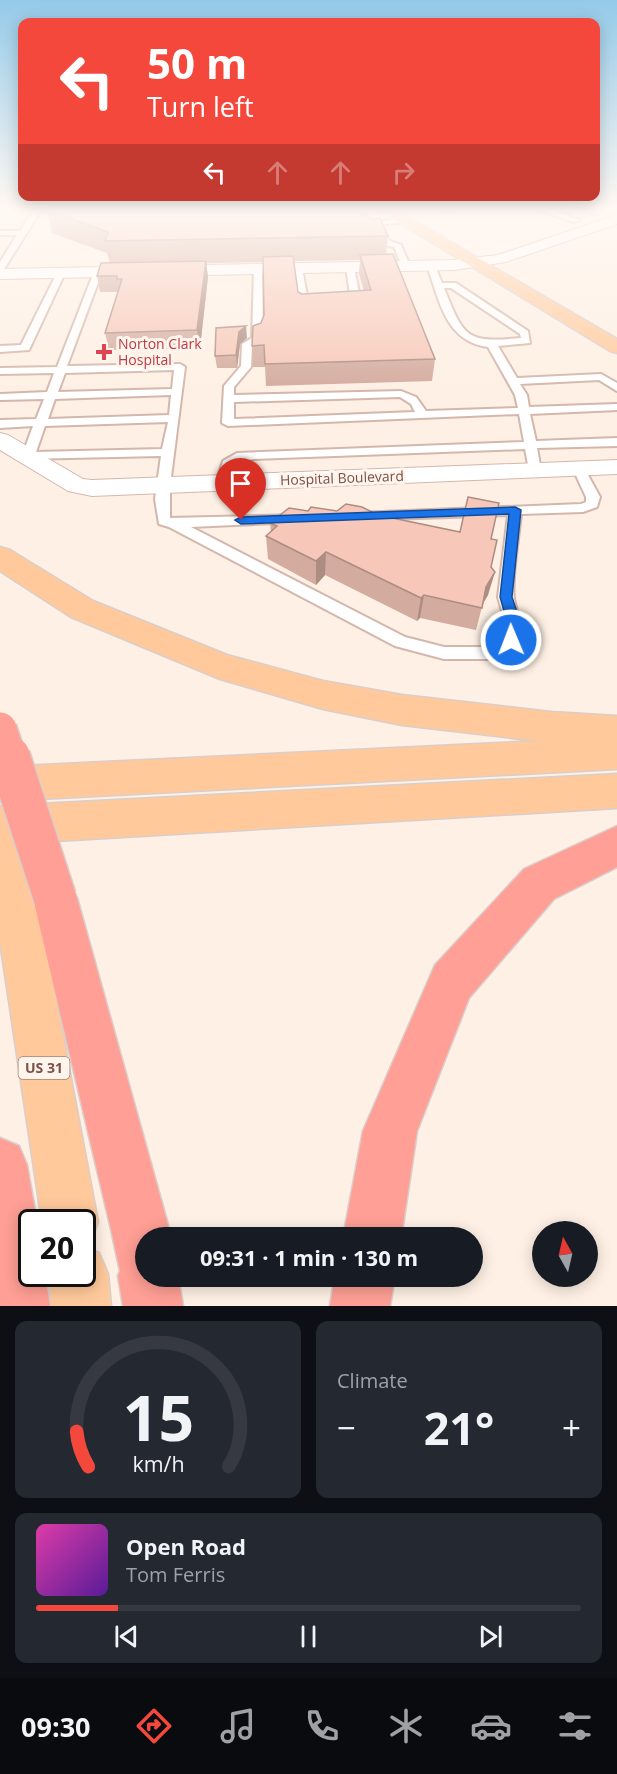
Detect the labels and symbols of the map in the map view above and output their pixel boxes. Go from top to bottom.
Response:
place label: Norton Clark Hospital [118,334,202,369]
marker: Norton Clark Hospital [95,343,113,361]
pin [215,458,266,520]
street label: Hospital Boulevard [280,466,404,489]
position arrow [479,608,543,672]
road number: US 31 [18,1057,70,1079]
speed limit sign: 20 [18,1209,96,1287]
north arrow [532,1221,598,1287]

